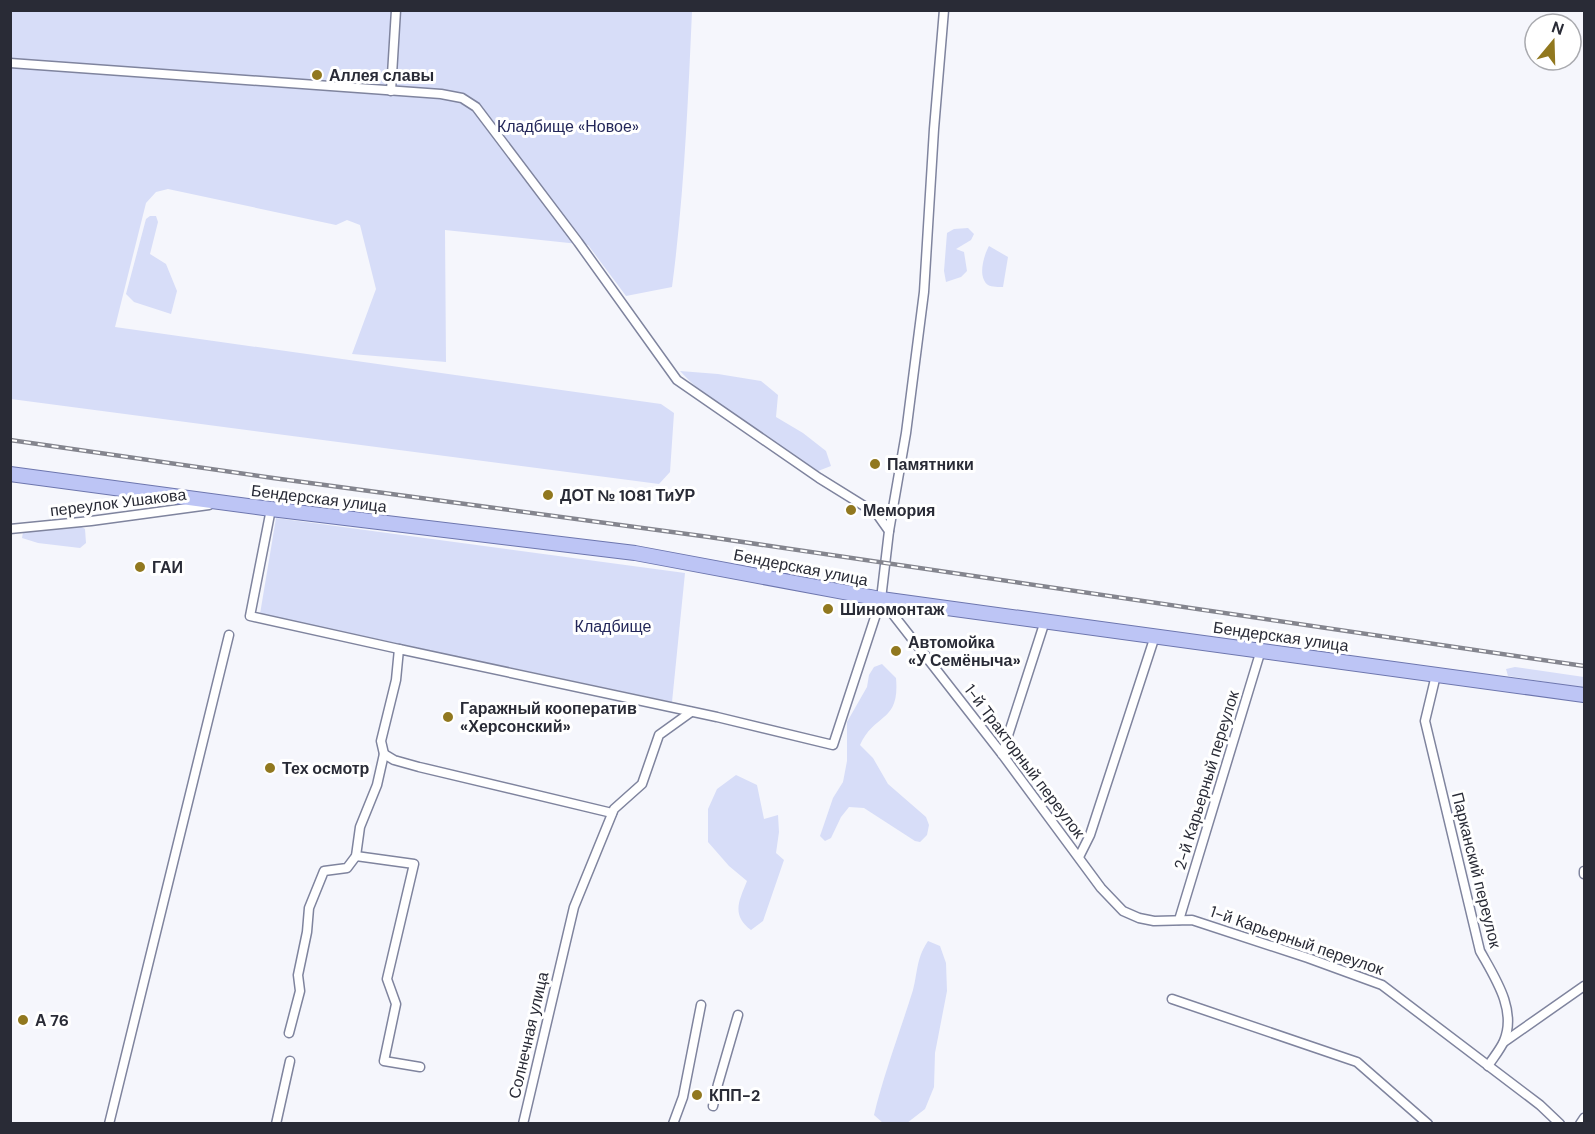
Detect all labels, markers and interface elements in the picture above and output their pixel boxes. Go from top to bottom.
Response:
north arrow [1523,12,1583,72]
text: N [1549,16,1567,40]
place label: Аллея славы [329,65,434,86]
marker: Аллея славы [310,68,324,82]
park label: Кладбище «Новое» [497,116,639,137]
place label: Памятники [887,454,974,475]
marker: Памятники [868,457,882,471]
street label: Бендерская улица [250,480,388,517]
street label: переулок Ушакова [49,484,187,521]
place label: ДОТ № 1081 ТиУР [560,485,695,506]
marker: ДОТ № 1081 ТиУР [541,488,555,502]
place label: Мемория [863,500,935,521]
marker: Мемория [844,503,858,517]
street label: Бендерская улица [732,544,870,591]
place label: ГАИ [152,557,183,578]
marker: ГАИ [133,560,147,574]
place label: Шиномонтаж [840,599,945,620]
marker: Шиномонтаж [821,602,835,616]
park label: Кладбище [575,616,652,637]
street label: Бендерская улица [1212,617,1350,656]
place label: Автомойка «У Семёныча» [908,632,1021,671]
marker: Автомойка «У Семёныча» [889,644,903,658]
street label: 1-й Тракторный переулок [960,680,1090,843]
street label: 2-й Карьерный переулок [1169,687,1244,872]
place label: Гаражный кооператив «Херсонский» [460,698,637,737]
marker: Гаражный кооператив «Херсонский» [441,710,455,724]
place label: Тех осмотр [282,758,370,779]
marker: Тех осмотр [263,761,277,775]
street label: Парканский переулок [1447,790,1506,951]
street label: 1-й Карьерный переулок [1207,901,1387,980]
street label: Солнечная улица [504,970,553,1101]
place label: А 76 [35,1010,69,1031]
marker: А 76 [16,1013,30,1027]
place label: КПП-2 [709,1085,760,1106]
marker: КПП-2 [690,1088,704,1102]

